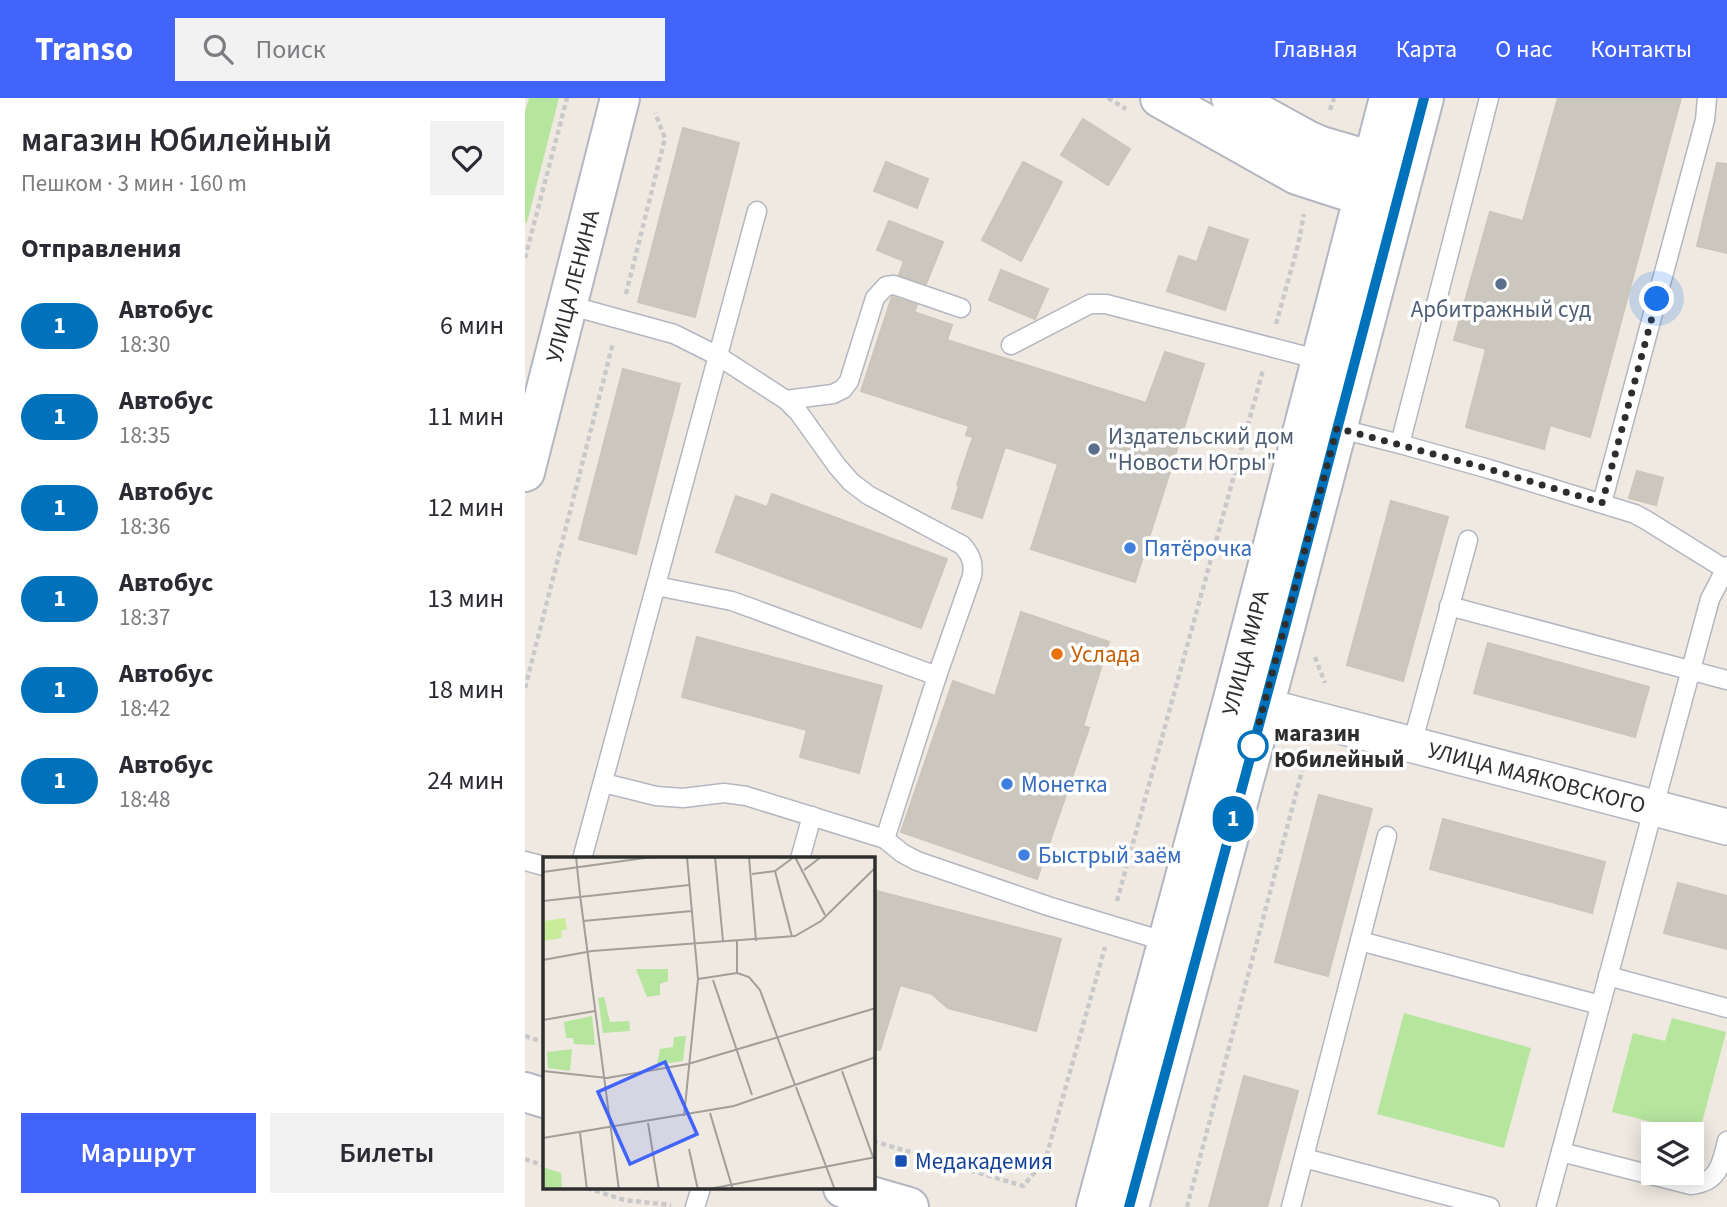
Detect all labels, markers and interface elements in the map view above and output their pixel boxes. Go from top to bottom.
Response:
search box [175,18,665,81]
text: Transo [35,26,133,73]
icon: search [199,30,237,68]
text: Поиск [255,31,326,68]
text: Главная [1273,32,1358,67]
text: Карта [1396,32,1457,67]
text: О нас [1495,32,1552,67]
text: Контакты [1590,32,1692,67]
text: магазин Юбилейный [21,117,332,164]
button: heart [430,121,504,195]
text: Пешком · 3 мин · 160 m [21,167,247,200]
street label: УЛИЦА ЛЕНИНА [538,206,608,366]
text: Отправления [21,230,181,267]
marker: Арбитражный суд [1493,276,1509,292]
your location [1639,281,1674,316]
text: Автобус [119,291,213,328]
place label: Арбитражный суд [1411,293,1591,326]
text: 6 мин [440,307,504,344]
text: 1 [53,308,66,343]
text: 18:30 [119,328,170,361]
text: Автобус [119,382,213,419]
text: 11 мин [427,398,504,435]
text: 1 [53,399,66,434]
text: 18:35 [119,419,170,452]
place label: Издательский дом "Новости Югры" [1108,420,1294,479]
marker: Издательский дом "Новости Югры" [1086,441,1102,457]
text: Автобус [119,473,213,510]
text: 12 мин [427,489,504,526]
text: 1 [53,490,66,525]
text: 18:36 [119,510,170,543]
place label: Пятёрочка [1144,532,1252,565]
marker: Пятёрочка [1122,540,1138,556]
text: Автобус [119,564,213,601]
text: 13 мин [427,580,504,617]
text: 1 [53,581,66,616]
street label: УЛИЦА МИРА [1213,586,1278,719]
text: 18:37 [119,601,170,634]
place label: Услада [1071,638,1140,671]
marker: Услада [1049,646,1065,662]
text: Автобус [119,655,213,692]
text: 18 мин [427,671,504,708]
text: 1 [53,672,66,707]
text: 18:42 [119,692,170,725]
place label: магазин Юбилейный [1274,717,1404,776]
marker: магазин Юбилейный [1238,731,1268,761]
street label: УЛИЦА МАЯКОВСКОГО [1424,734,1649,822]
text: Автобус [119,746,213,783]
text: 24 мин [427,762,504,799]
text: 1 [53,763,66,798]
place label: Монетка [1021,768,1108,801]
marker: Монетка [999,776,1015,792]
text: 18:48 [119,783,170,816]
line badge: 1 [1210,796,1256,842]
text: 1 [1227,801,1239,836]
place label: Быстрый заём [1038,839,1182,872]
marker: Быстрый заём [1016,847,1032,863]
inset map [543,857,875,1190]
button: Маршрут [21,1113,256,1193]
button: Билеты [270,1113,504,1193]
map controls [1641,1122,1704,1185]
button: layers [1641,1122,1704,1185]
place label: Медакадемия [915,1145,1053,1178]
marker: Медакадемия [893,1153,909,1169]

